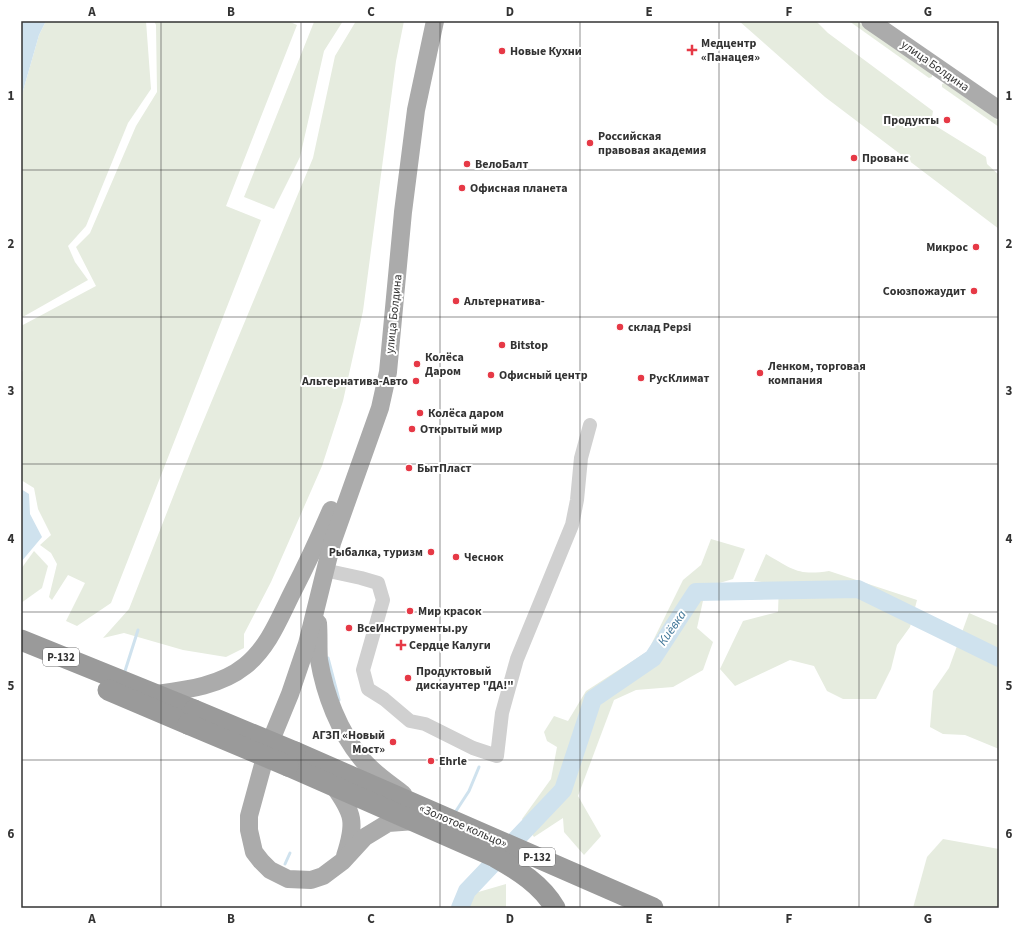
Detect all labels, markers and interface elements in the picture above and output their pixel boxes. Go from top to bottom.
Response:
text: A [87,3,96,21]
text: B [227,3,235,21]
text: C [367,3,375,21]
text: D [506,3,514,21]
text: E [645,3,653,21]
text: F [786,3,793,21]
text: G [924,3,932,21]
place label: Медцентр «Панацея» [701,35,760,66]
street label: улица Болдина [897,36,973,96]
place label: Новые Кухни [510,43,582,60]
marker: Медцентр «Панацея» [686,44,698,56]
marker: Новые Кухни [497,46,507,56]
text: 1 [8,87,15,105]
text: 1 [1006,87,1013,105]
place label: Продукты [883,112,939,129]
marker: Продукты [942,115,952,125]
place label: Российская правовая академия [598,128,706,159]
marker: Российская правовая академия [585,138,595,148]
place label: Прованс [862,150,909,167]
marker: Прованс [849,153,859,163]
place label: ВелоБалт [475,156,528,173]
marker: ВелоБалт [462,159,472,169]
place label: Офисная планета [470,180,568,197]
marker: Офисная планета [457,183,467,193]
text: 2 [8,235,15,253]
text: 2 [1006,235,1013,253]
place label: Микрос [926,239,968,256]
marker: Микрос [971,242,981,252]
street label: улица Болдина [381,273,407,355]
place label: Союзпожаудит [883,283,966,300]
marker: Союзпожаудит [969,286,979,296]
place label: Альтернатива- [463,293,545,310]
marker: Альтернатива- [451,296,461,306]
place label: склад Pepsi [628,319,691,336]
marker: склад Pepsi [615,322,625,332]
place label: Bitstop [510,337,548,354]
marker: Bitstop [497,340,507,350]
place label: Колёса Даром [425,349,464,380]
place label: Ленком, торговая компания [767,358,866,389]
marker: Колёса Даром [412,359,422,369]
place label: Офисный центр [499,367,588,384]
marker: Ленком, торговая компания [755,368,765,378]
marker: Офисный центр [486,370,496,380]
place label: РусКлимат [649,370,709,387]
place label: Альтернатива-Авто [301,373,408,390]
marker: РусКлимат [636,373,646,383]
marker: Альтернатива-Авто [411,376,421,386]
text: 3 [8,382,15,400]
text: 3 [1006,382,1013,400]
place label: Колёса даром [428,405,504,422]
marker: Колёса даром [415,408,425,418]
place label: Открытый мир [420,421,503,438]
marker: Открытый мир [407,424,417,434]
place label: БытПласт [417,460,472,477]
marker: БытПласт [404,463,414,473]
text: 4 [8,530,15,548]
text: 4 [1006,530,1013,548]
place label: Рыбалка, туризм [329,544,423,561]
marker: Рыбалка, туризм [426,547,436,557]
place label: Чеснок [464,549,504,566]
marker: Чеснок [451,552,461,562]
place label: Мир красок [418,603,482,620]
marker: Мир красок [405,606,415,616]
water label: Киёвка [654,607,690,649]
place label: ВсеИнструменты.ру [357,620,469,637]
marker: ВсеИнструменты.ру [344,623,354,633]
place label: Сердце Калуги [409,637,491,654]
marker: Сердце Калуги [396,640,406,650]
road number: Р-132 [43,648,79,666]
place label: Продуктовый дискаунтер "ДА!" [416,663,514,694]
marker: Продуктовый дискаунтер "ДА!" [403,673,413,683]
text: 5 [8,677,15,695]
text: 5 [1006,677,1013,695]
place label: АГЗП «Новый Мост» [312,727,385,758]
marker: АГЗП «Новый Мост» [388,737,398,747]
place label: Ehrle [439,753,467,770]
marker: Ehrle [426,756,436,766]
street label: «Золотое кольцо» [416,800,510,852]
text: 6 [8,825,15,843]
text: 6 [1006,825,1013,843]
road number: Р-132 [519,848,555,866]
text: A [87,910,96,928]
text: B [227,910,235,928]
text: C [367,910,375,928]
text: D [506,910,514,928]
text: E [645,910,653,928]
text: F [786,910,793,928]
text: G [924,910,932,928]

